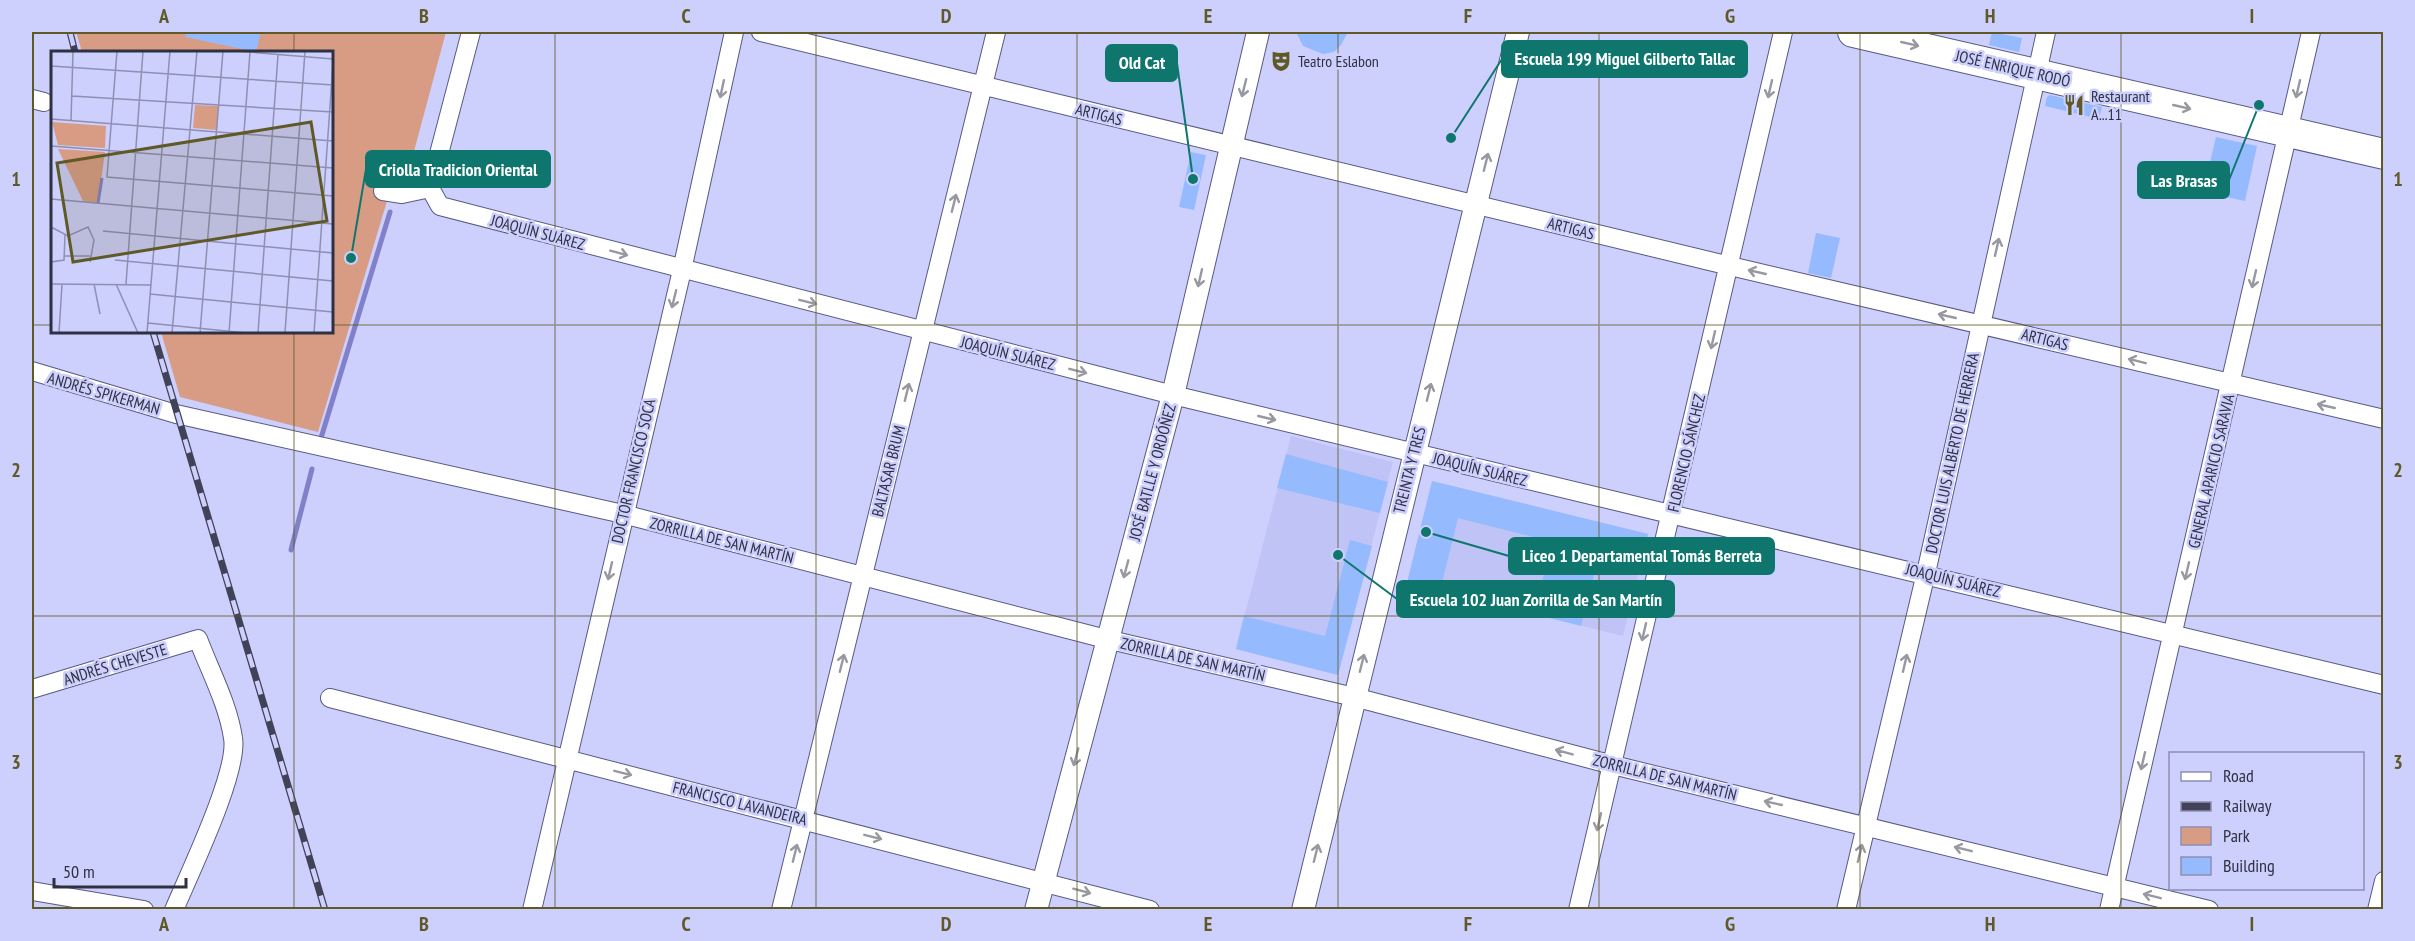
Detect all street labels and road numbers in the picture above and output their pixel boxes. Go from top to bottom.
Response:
street label: JOSÉ ENRIQUE RODÓ [1953,45,2073,91]
street label: ARTIGAS [1073,99,1125,130]
street label: JOAQUÍN SUÁREZ [488,210,587,254]
street label: ARTIGAS [1545,213,1597,244]
street label: ARTIGAS [2019,324,2071,355]
street label: JOAQUÍN SUÁREZ [958,331,1057,374]
street label: DOCTOR LUIS ALBERTO DE HERRERA [1921,350,1983,555]
street label: ANDRÉS SPIKERMAN [46,367,162,419]
street label: FLORENCIO SÁNCHEZ [1663,392,1709,514]
street label: GENERAL APARICIO SARAVIA [2184,392,2239,550]
street label: DOCTOR FRANCISCO SOCA [607,396,659,545]
street label: JOSÉ BATLLE Y ORDÓÑEZ [1124,401,1180,544]
street label: BALTASAR BRUM [867,423,909,519]
street label: TREINTA Y TRES [1389,424,1429,516]
street label: JOAQUÍN SUÁREZ [1430,447,1529,490]
street label: ZORRILLA DE SAN MARTÍN [648,512,796,568]
street label: JOAQUÍN SUÁREZ [1903,558,2002,601]
street label: ZORRILLA DE SAN MARTÍN [1119,633,1267,685]
street label: ANDRÉS CHEVESTE [61,639,169,689]
street label: ZORRILLA DE SAN MARTÍN [1591,749,1739,805]
street label: FRANCISCO LAVANDEIRA [671,777,810,829]

